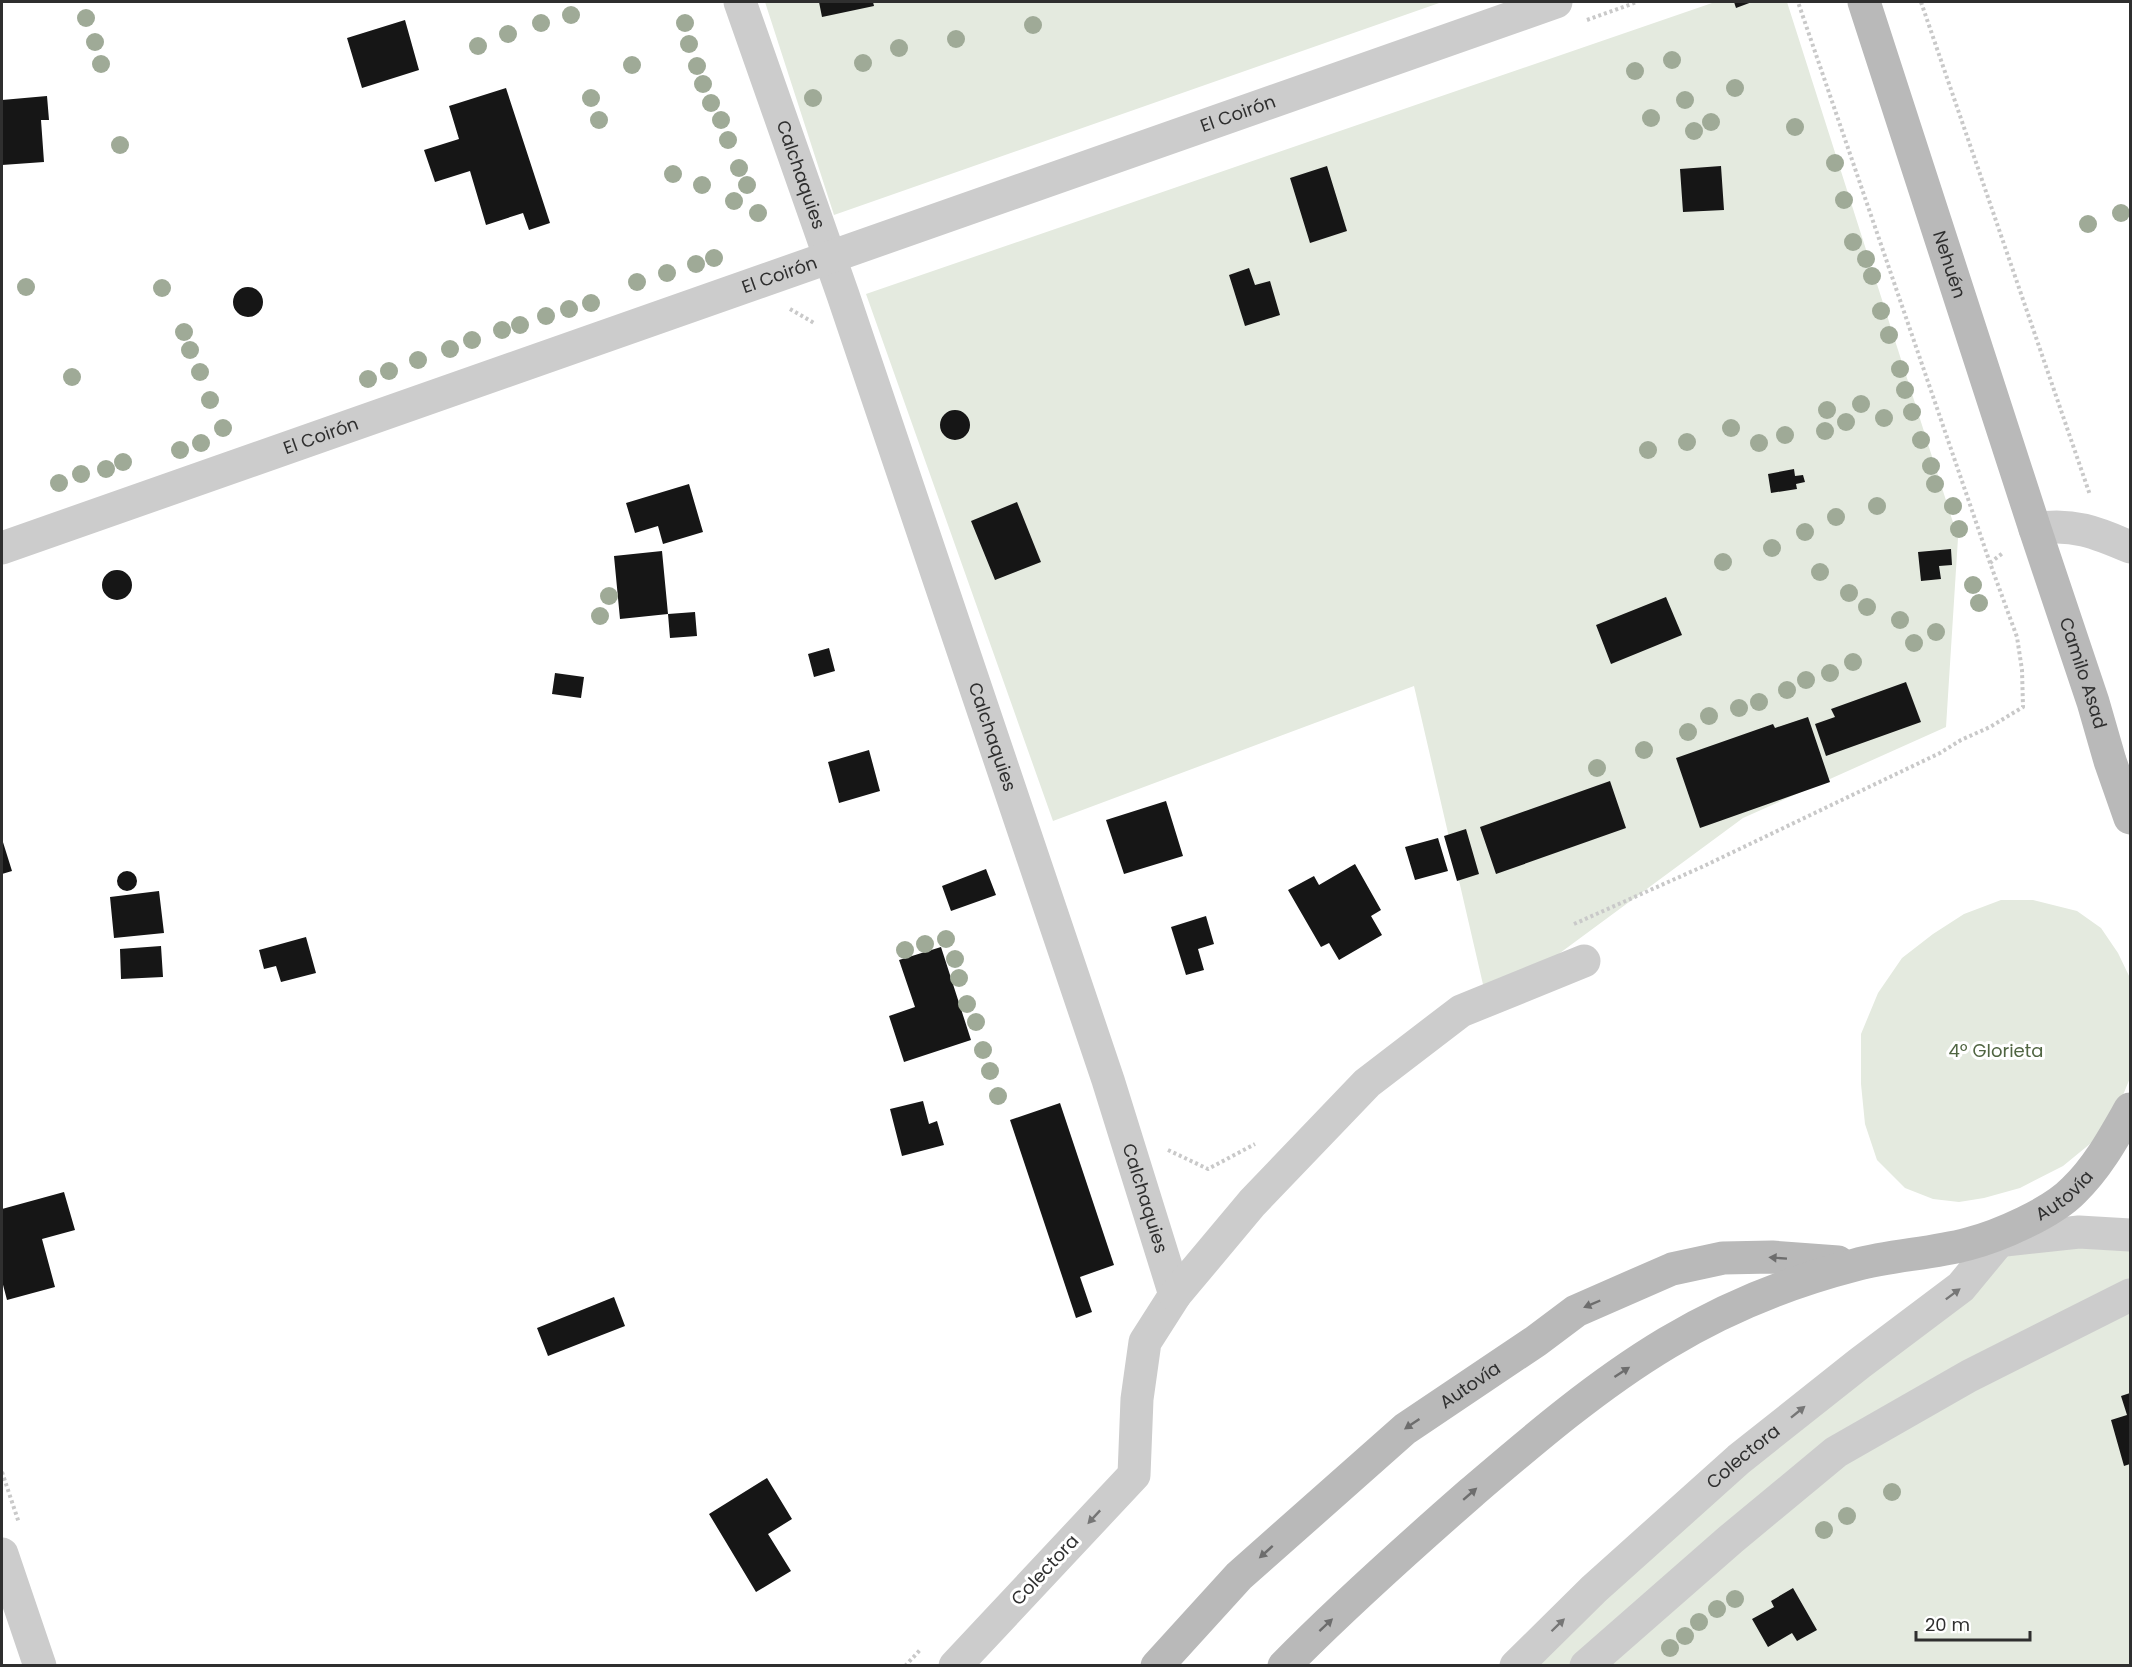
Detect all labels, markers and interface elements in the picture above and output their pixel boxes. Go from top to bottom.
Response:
street label: El Coirón [1197,89,1279,138]
street label: Calchaquies [770,117,832,232]
street label: Nehuén [1927,227,1972,301]
street label: El Coirón [738,250,820,299]
street label: El Coirón [280,411,362,460]
street label: Camilo Asad [2054,614,2113,732]
street label: Calchaquies [963,679,1023,795]
park label: 4º Glorieta [1949,1038,2043,1063]
street label: Calchaquies [1116,1140,1174,1256]
street label: Autovía [2031,1165,2099,1227]
one-way arrow [1769,1253,1788,1263]
one-way arrow [1945,1288,1961,1300]
one-way arrow [1582,1299,1600,1309]
street label: Autovía [1435,1355,1505,1414]
one-way arrow [1614,1366,1630,1377]
one-way arrow [1790,1406,1805,1419]
one-way arrow [1405,1418,1421,1430]
street label: Colectora [1701,1418,1785,1495]
one-way arrow [1462,1488,1477,1501]
one-way arrow [1087,1510,1101,1525]
street label: Colectora [1005,1529,1084,1611]
one-way arrow [1259,1545,1274,1558]
scale bar [1916,1604,2030,1642]
text: 20 m [1925,1612,1970,1637]
one-way arrow [1550,1618,1564,1632]
one-way arrow [1318,1619,1333,1632]

